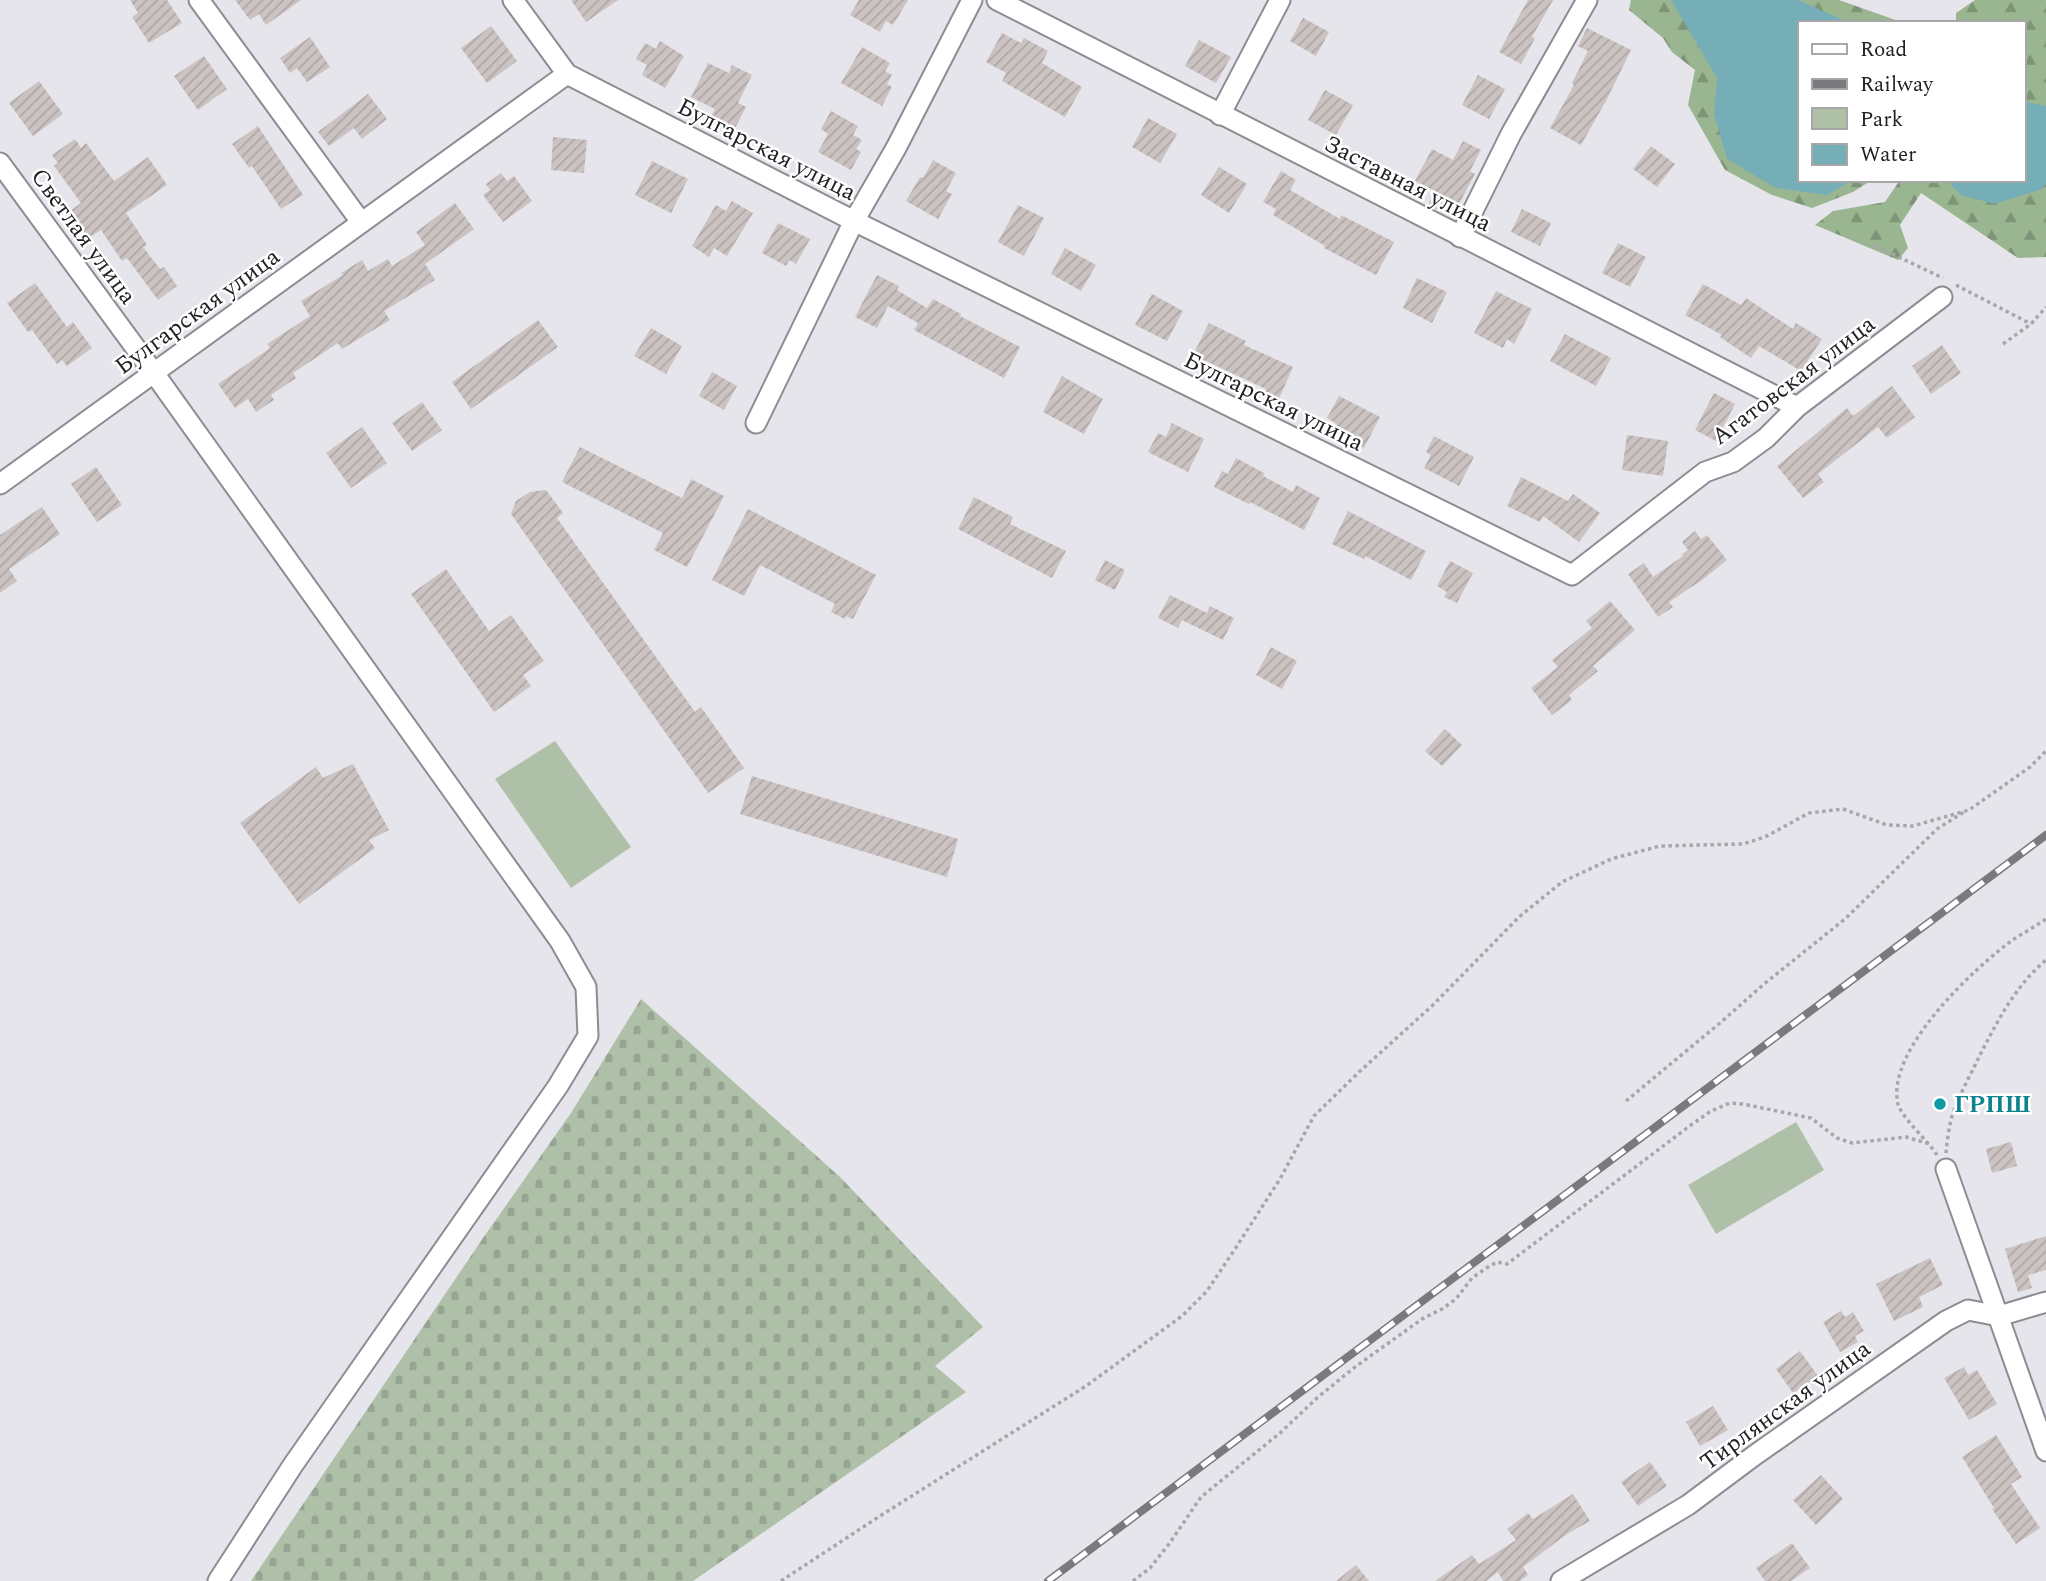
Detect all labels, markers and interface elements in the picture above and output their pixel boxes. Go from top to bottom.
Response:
legend [1798,21,2025,182]
text: Road [1860,34,1907,66]
text: Railway [1860,69,1934,101]
street label: Булгарская улица [671,89,863,211]
text: Park [1860,104,1904,136]
street label: Заставная улица [1317,126,1498,242]
text: Water [1860,139,1916,171]
street label: Светлая улица [21,161,145,313]
street label: Булгарская улица [107,239,288,384]
street label: Агатовская улица [1704,307,1883,455]
street label: Булгарская улица [1177,343,1370,461]
place label: ГРПШ [1954,1087,2031,1123]
marker: ГРПШ [1932,1096,1948,1112]
street label: Тирлянская улица [1693,1331,1879,1480]

